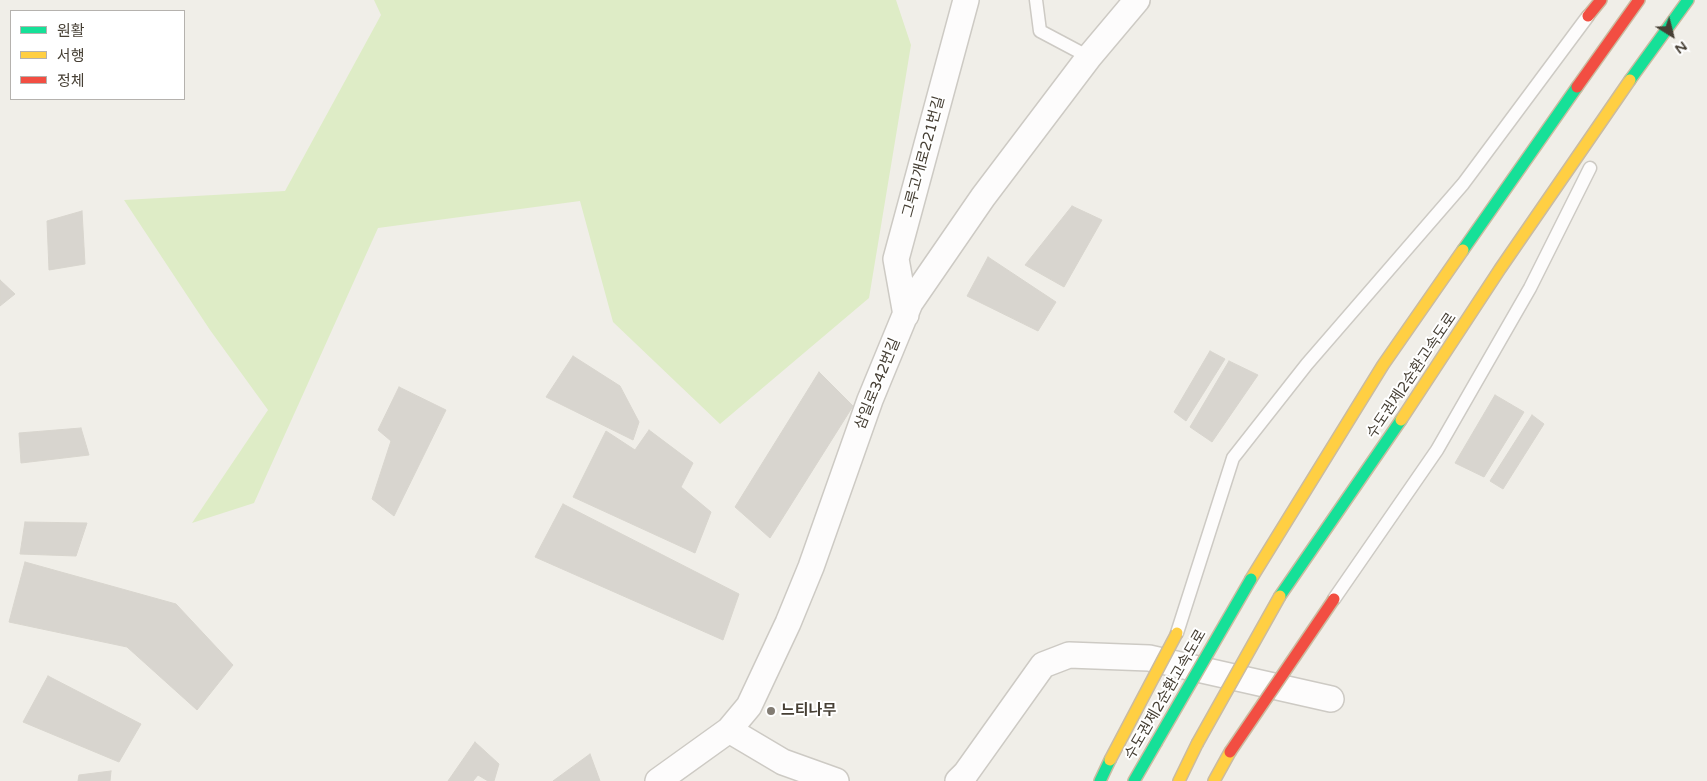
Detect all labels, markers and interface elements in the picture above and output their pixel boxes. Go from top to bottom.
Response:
legend [10,10,185,100]
north arrow [1647,10,1697,60]
text: 원활 [57,22,85,40]
text: N [1672,37,1691,58]
text: 서행 [57,47,85,65]
text: 정체 [57,72,85,90]
street label: 그루고개로221번길 [899,94,949,220]
street label: 수도권제2순환고속도로 [1363,310,1461,442]
street label: 삼일로342번길 [851,336,905,432]
street label: 수도권제2순환고속도로 [1121,627,1211,763]
place label: 느티나무 [781,702,836,720]
marker: 느티나무 [765,705,777,717]

